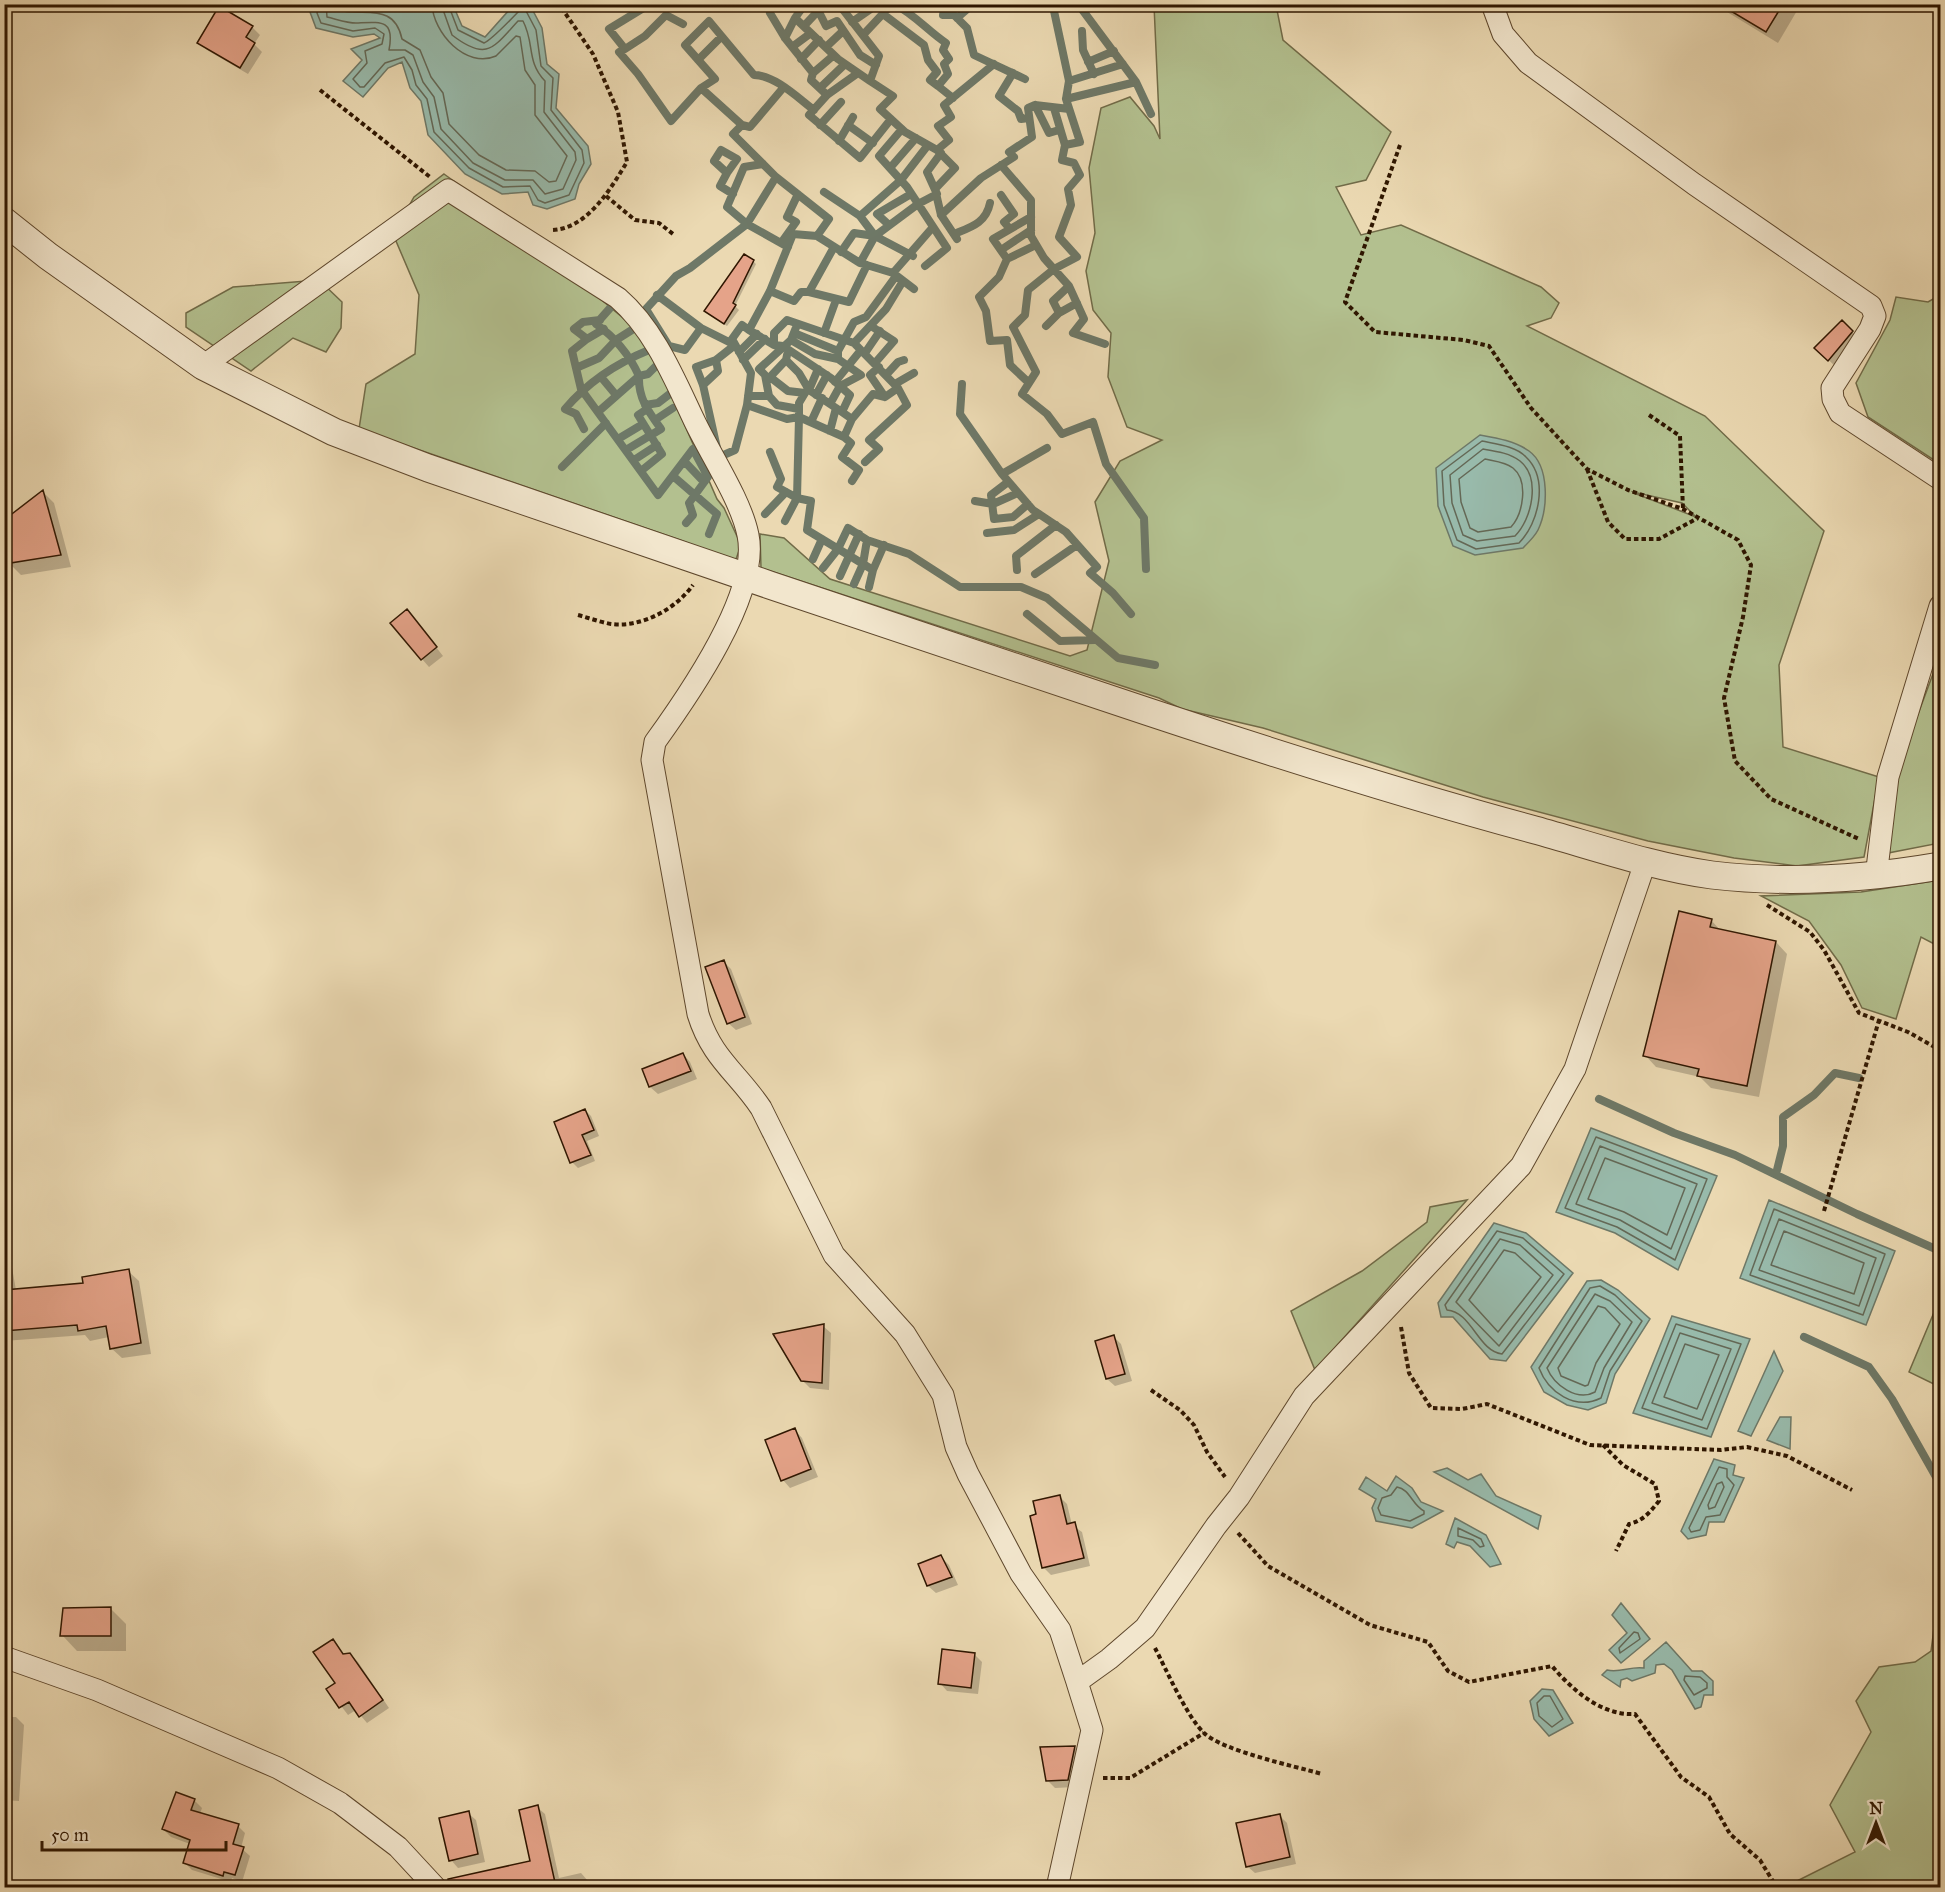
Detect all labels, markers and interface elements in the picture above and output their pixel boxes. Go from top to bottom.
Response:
north arrow [1846,1793,1906,1853]
text: N [1869,1799,1883,1818]
scale bar [42,1814,226,1852]
text: 50 m [51,1824,89,1846]

